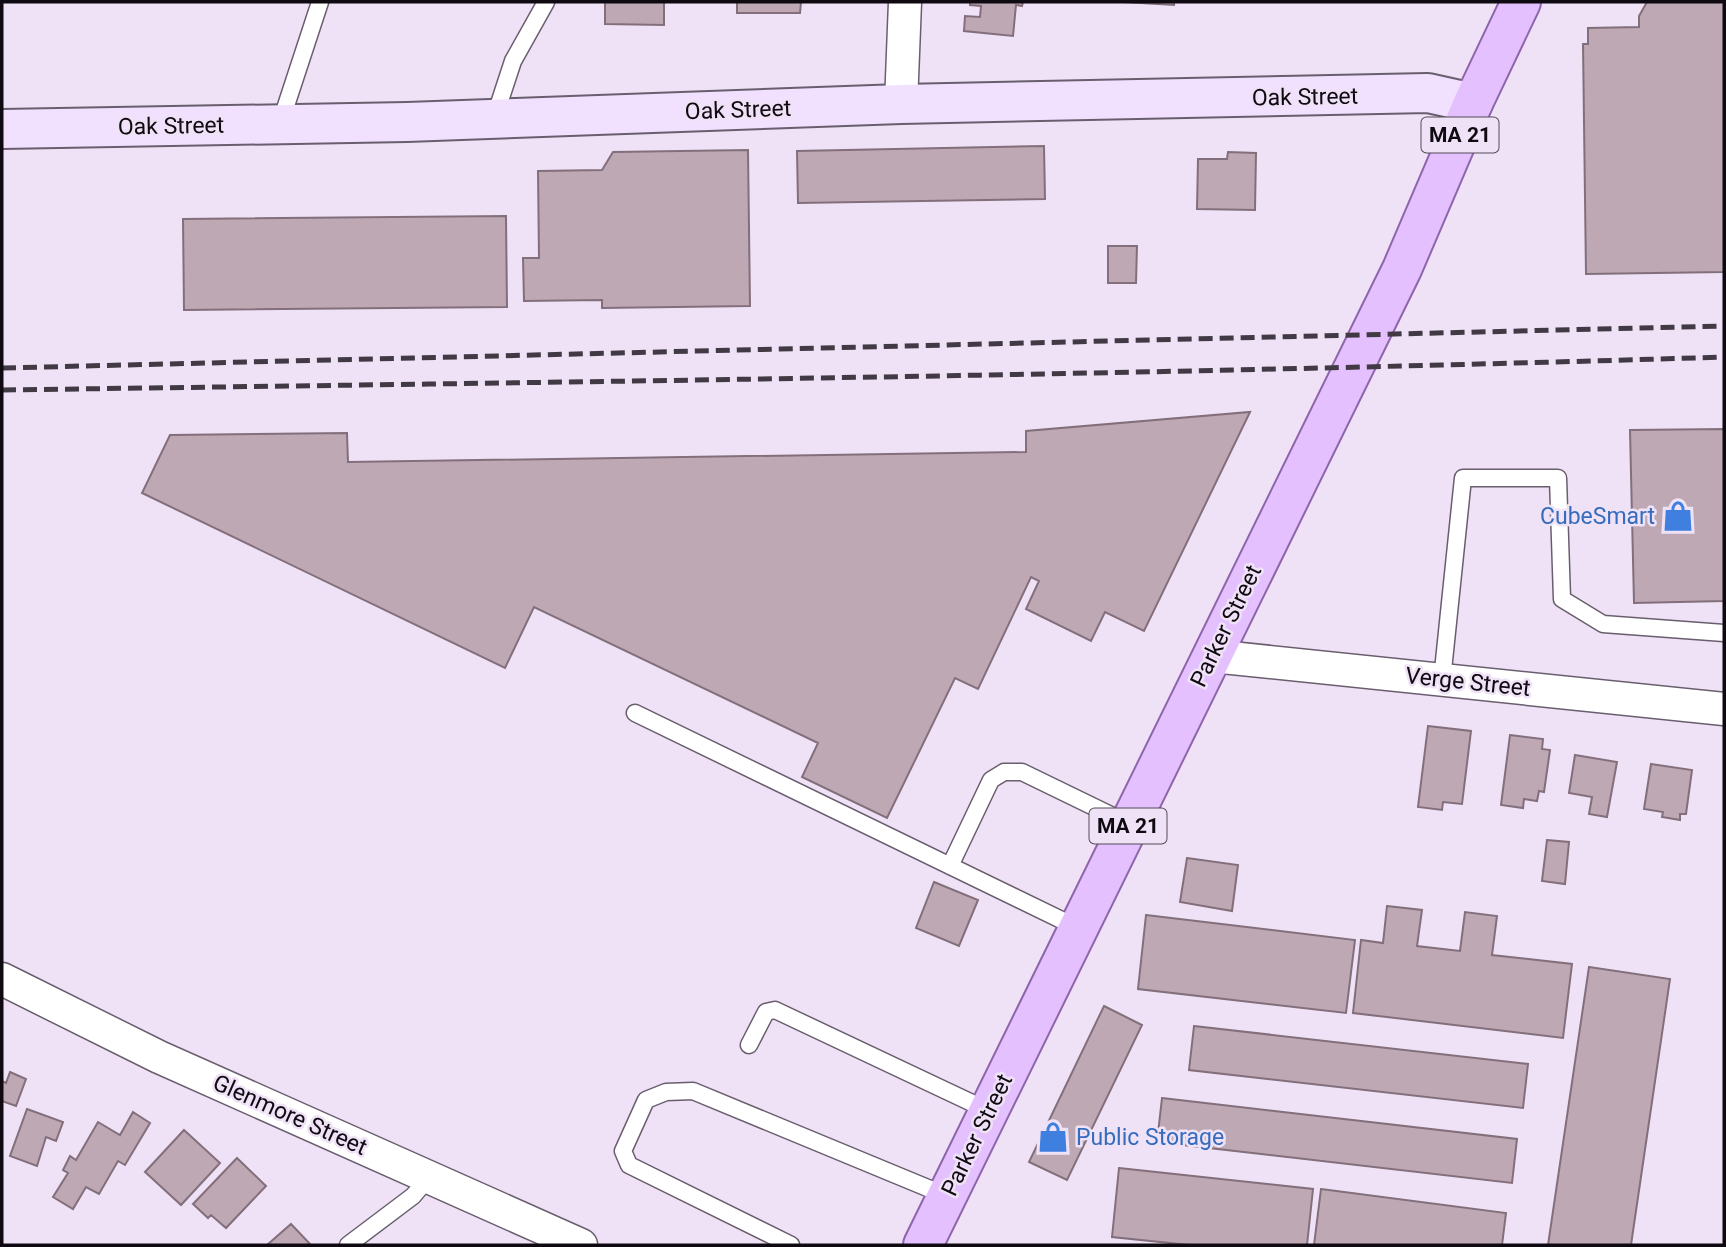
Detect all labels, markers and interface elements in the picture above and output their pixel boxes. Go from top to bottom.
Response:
street label: Oak Street [1252,83,1358,111]
street label: Oak Street [684,95,792,125]
street label: Oak Street [118,112,224,140]
road number: MA 21 [1422,118,1498,152]
shop icon: CubeSmart [1661,499,1695,533]
place label: CubeSmart [1540,503,1655,530]
street label: Parker Street [1185,561,1267,691]
street label: Verge Street [1404,662,1532,702]
road number: MA 21 [1090,808,1166,844]
street label: Glenmore Street [209,1069,371,1161]
street label: Parker Street [936,1070,1018,1200]
shop icon: Public Storage [1036,1120,1070,1154]
place label: Public Storage [1076,1124,1224,1151]

